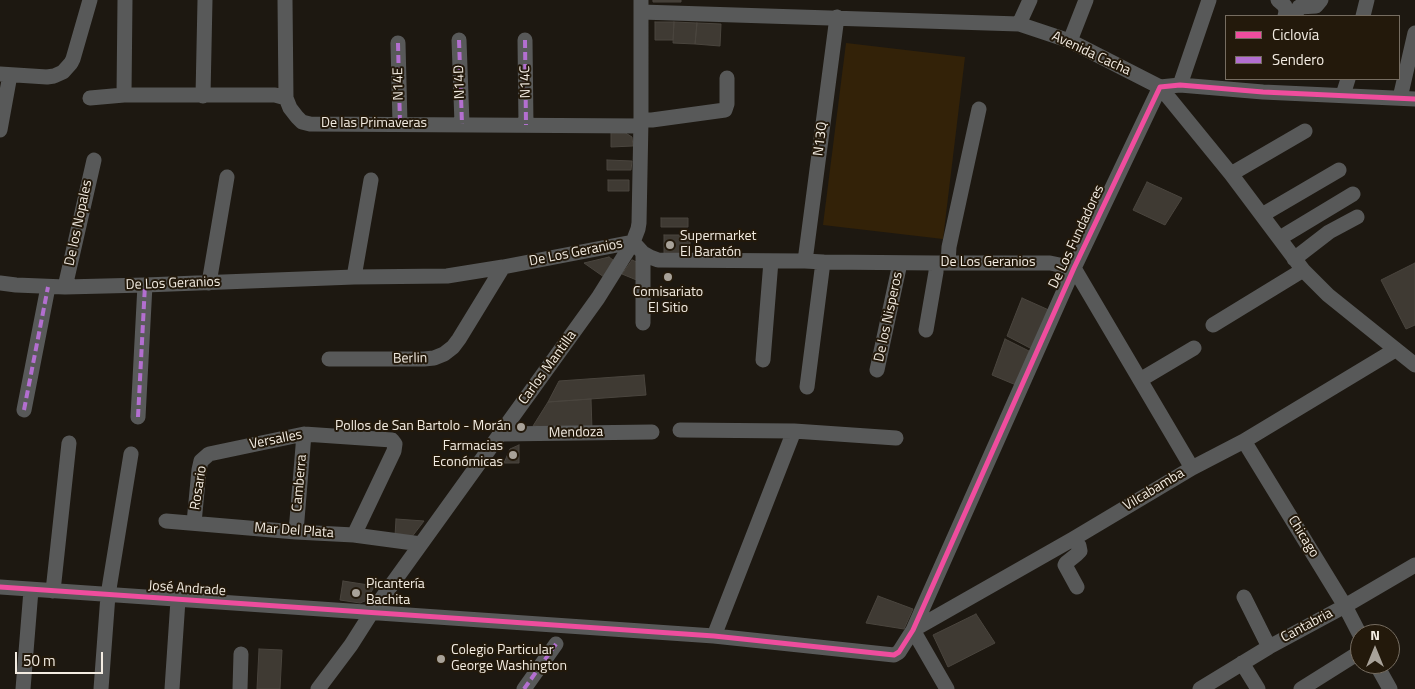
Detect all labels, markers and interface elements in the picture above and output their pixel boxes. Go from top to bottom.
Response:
legend [1225,15,1400,80]
text: Ciclovía [1272,23,1319,46]
street label: Avenida Cacha [1049,28,1133,80]
text: Sendero [1272,48,1324,71]
street label: N14D [451,65,469,99]
street label: N14C [517,65,535,99]
street label: N14E [390,67,408,101]
street label: De las Primaveras [321,116,427,132]
street label: N13Q [811,121,831,157]
street label: De los Nopales [62,179,96,267]
street label: De Los Fundadores [1046,183,1108,291]
place label: Supermarket El Baratón [680,229,756,262]
street label: De Los Geranios [528,236,624,270]
marker: Supermarket El Baratón [664,239,676,251]
street label: De Los Geranios [941,255,1035,271]
marker: Comisariato El Sitio [662,271,674,283]
street label: De los Nisperos [871,271,907,363]
street label: De Los Geranios [125,274,221,294]
place label: Comisariato El Sitio [633,285,703,318]
street label: Carlos Mantilla [516,328,580,408]
street label: Berlin [393,350,427,368]
place label: Pollos de San Bartolo - Morán [335,419,511,435]
marker: Pollos de San Bartolo - Morán [515,421,527,433]
street label: Mendoza [549,424,603,442]
street label: Versalles [248,427,304,453]
place label: Farmacias Económicas [433,439,503,472]
marker: Farmacias Económicas [507,449,519,461]
street label: Camberra [289,454,311,512]
street label: Rosario [187,465,211,511]
street label: Vilcabamba [1121,465,1187,515]
street label: Chicago [1284,513,1322,561]
street label: Mar Del Plata [254,520,334,542]
place label: Picantería Bachita [366,577,425,610]
street label: José Andrade [148,578,226,600]
marker: Picantería Bachita [350,587,362,599]
street label: Cantabria [1278,605,1336,647]
north arrow [1350,624,1400,674]
text: N [1370,624,1380,645]
scale bar [18,642,105,674]
place label: Colegio Particular George Washington [451,643,567,676]
text: 50 m [23,649,56,672]
marker: Colegio Particular George Washington [435,653,447,665]

